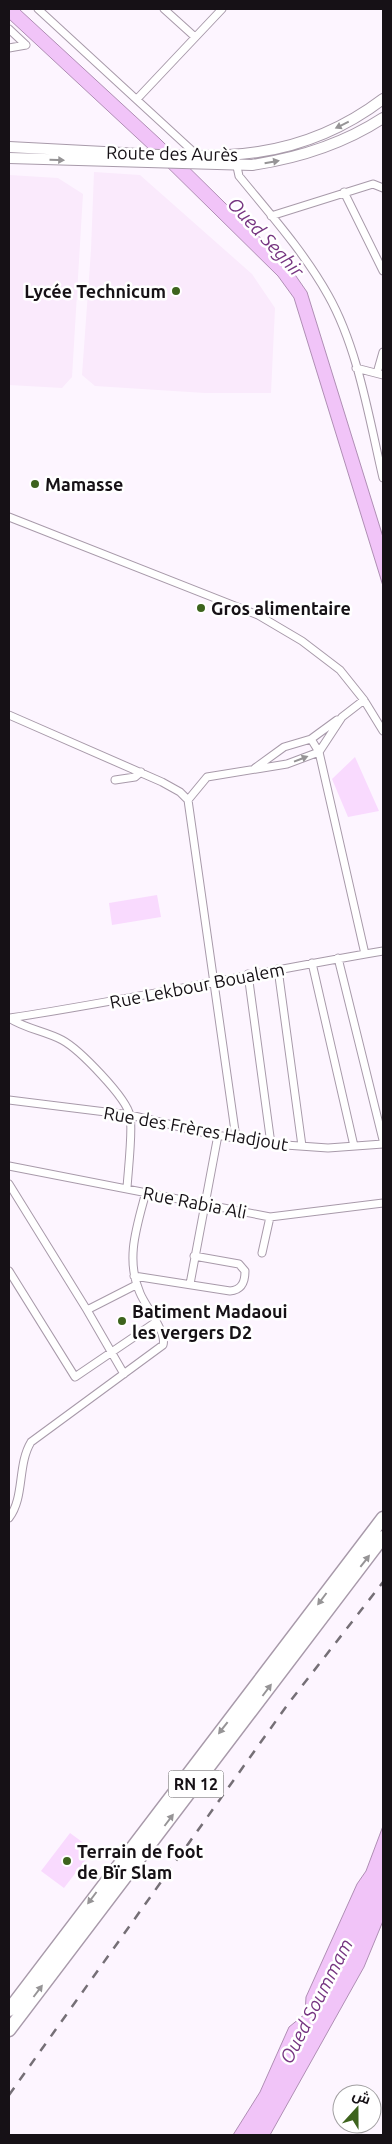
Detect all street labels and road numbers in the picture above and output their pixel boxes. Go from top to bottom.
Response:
street label: Route des Aurès [106,142,238,164]
street label: Rue Lekbour Boualem [108,958,286,1012]
street label: Rue des Frères Hadjout [102,1102,290,1154]
street label: Rue Rabia Ali [142,1182,248,1222]
road number: RN 12 [168,1770,224,1798]

